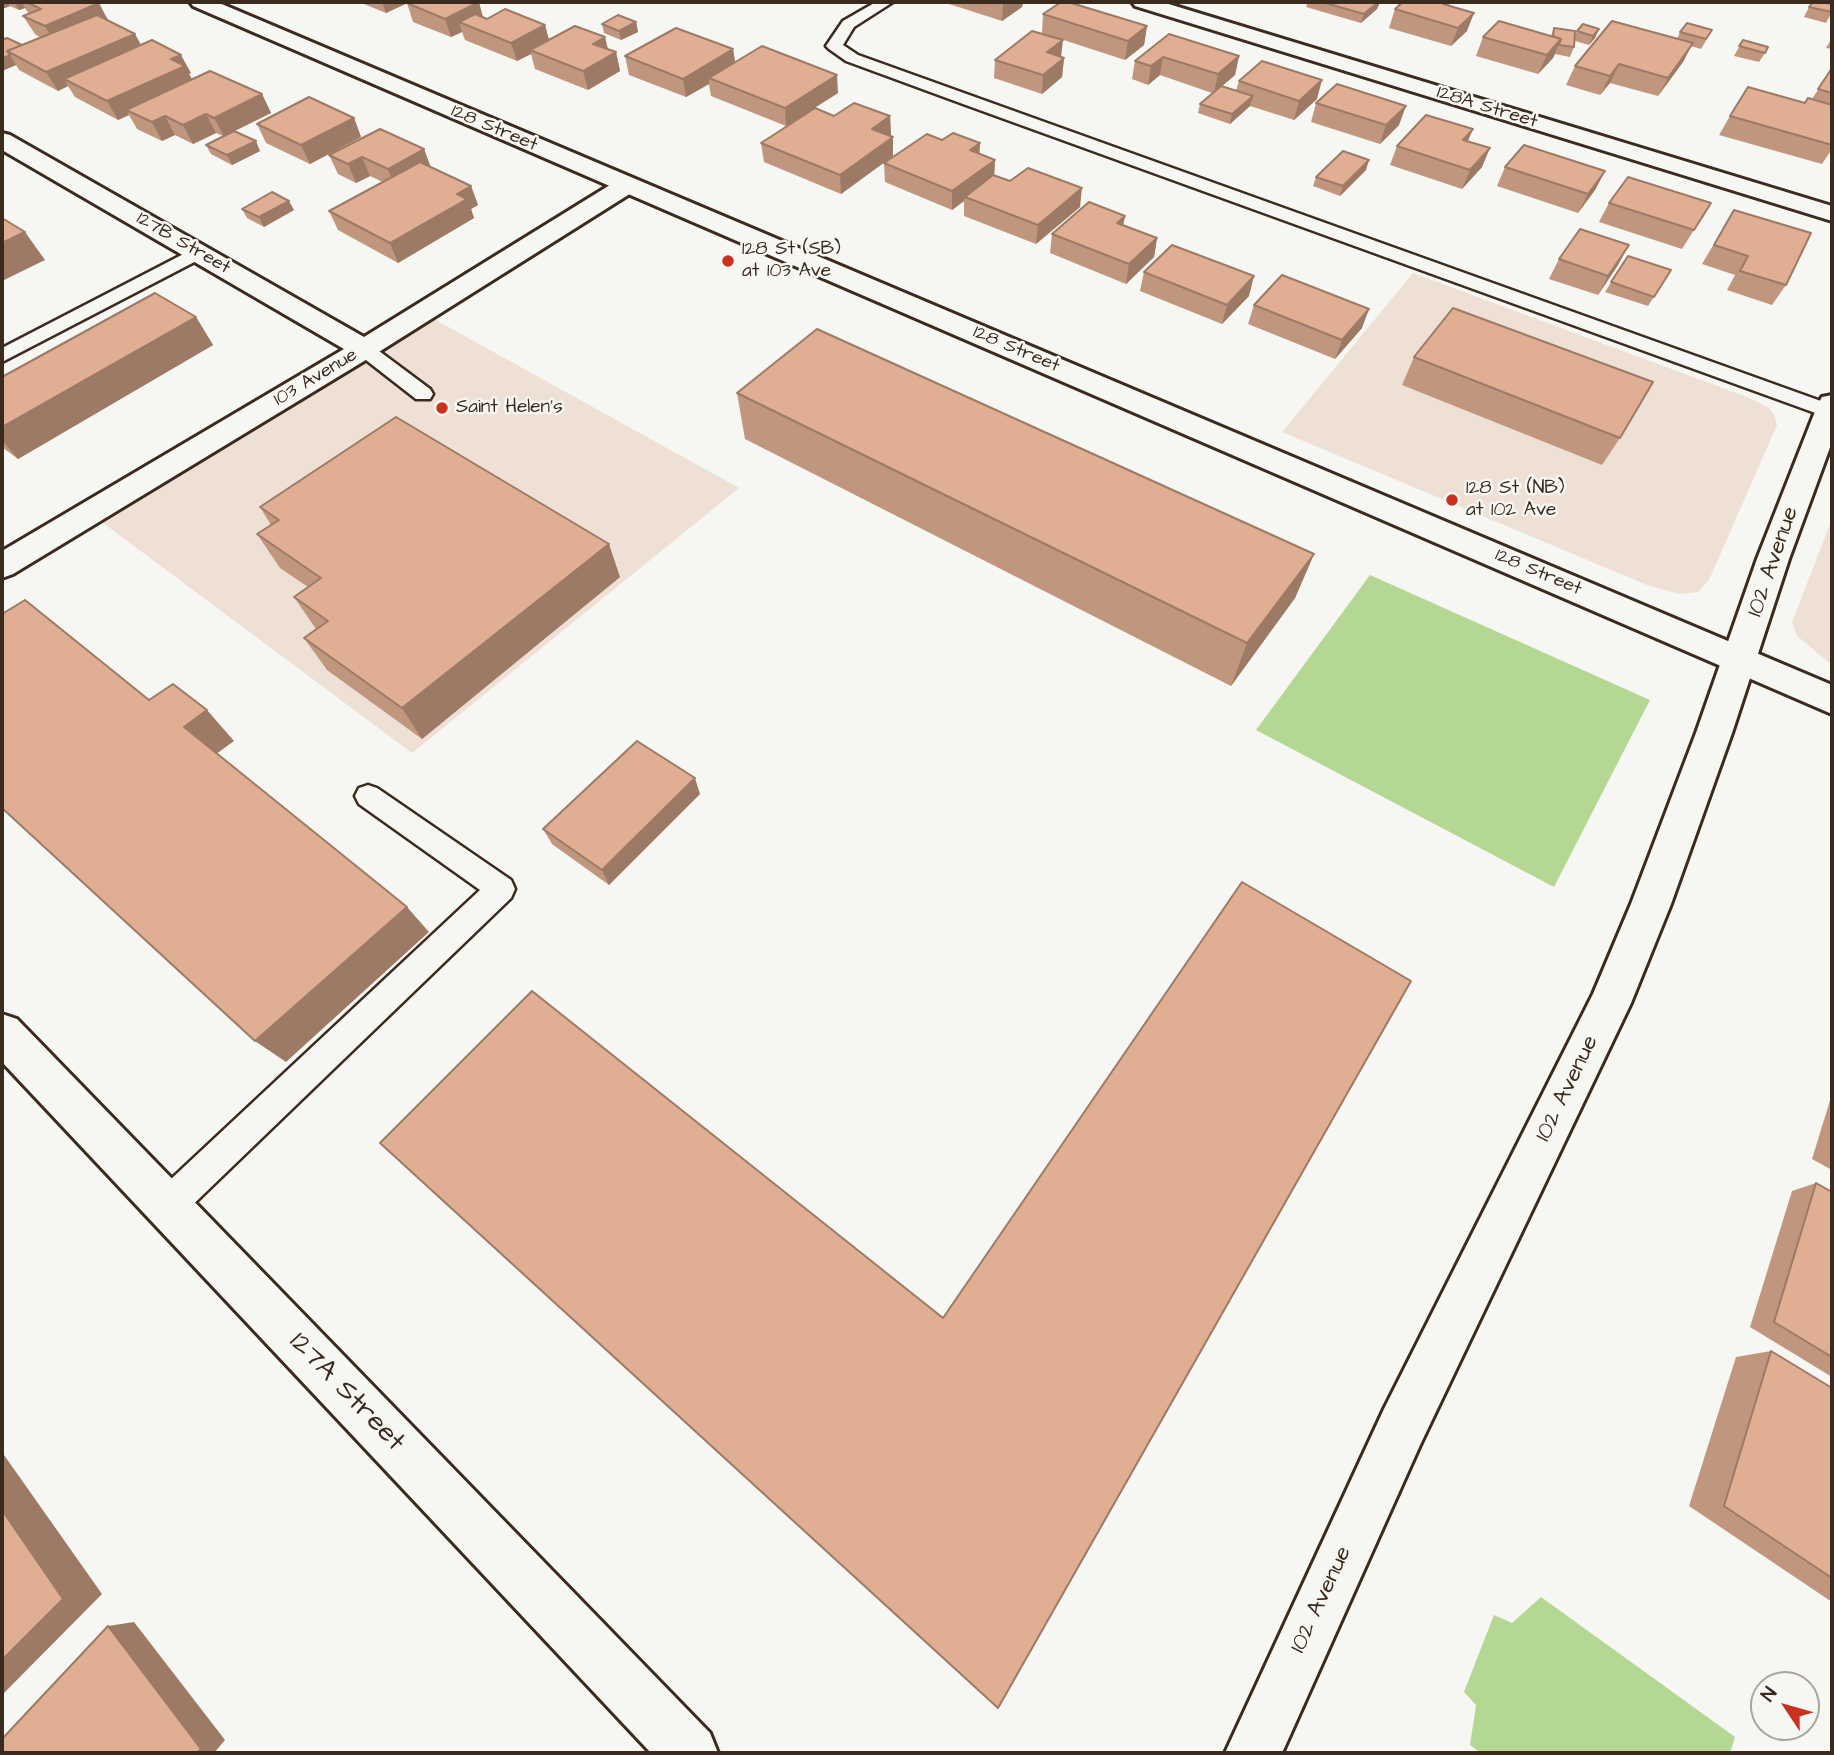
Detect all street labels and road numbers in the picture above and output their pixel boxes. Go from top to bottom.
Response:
street label: 128A Street [1434,82,1540,134]
street label: 128 Street [447,101,541,157]
street label: 127B Street [132,208,234,280]
street label: 128 Street [969,322,1063,378]
street label: 103 Avenue [270,344,362,412]
street label: 102 Avenue [1742,503,1806,621]
street label: 128 Street [1491,545,1585,601]
street label: 102 Avenue [1530,1031,1606,1147]
street label: 127A Street [281,1327,411,1459]
street label: 102 Avenue [1285,1542,1359,1658]

